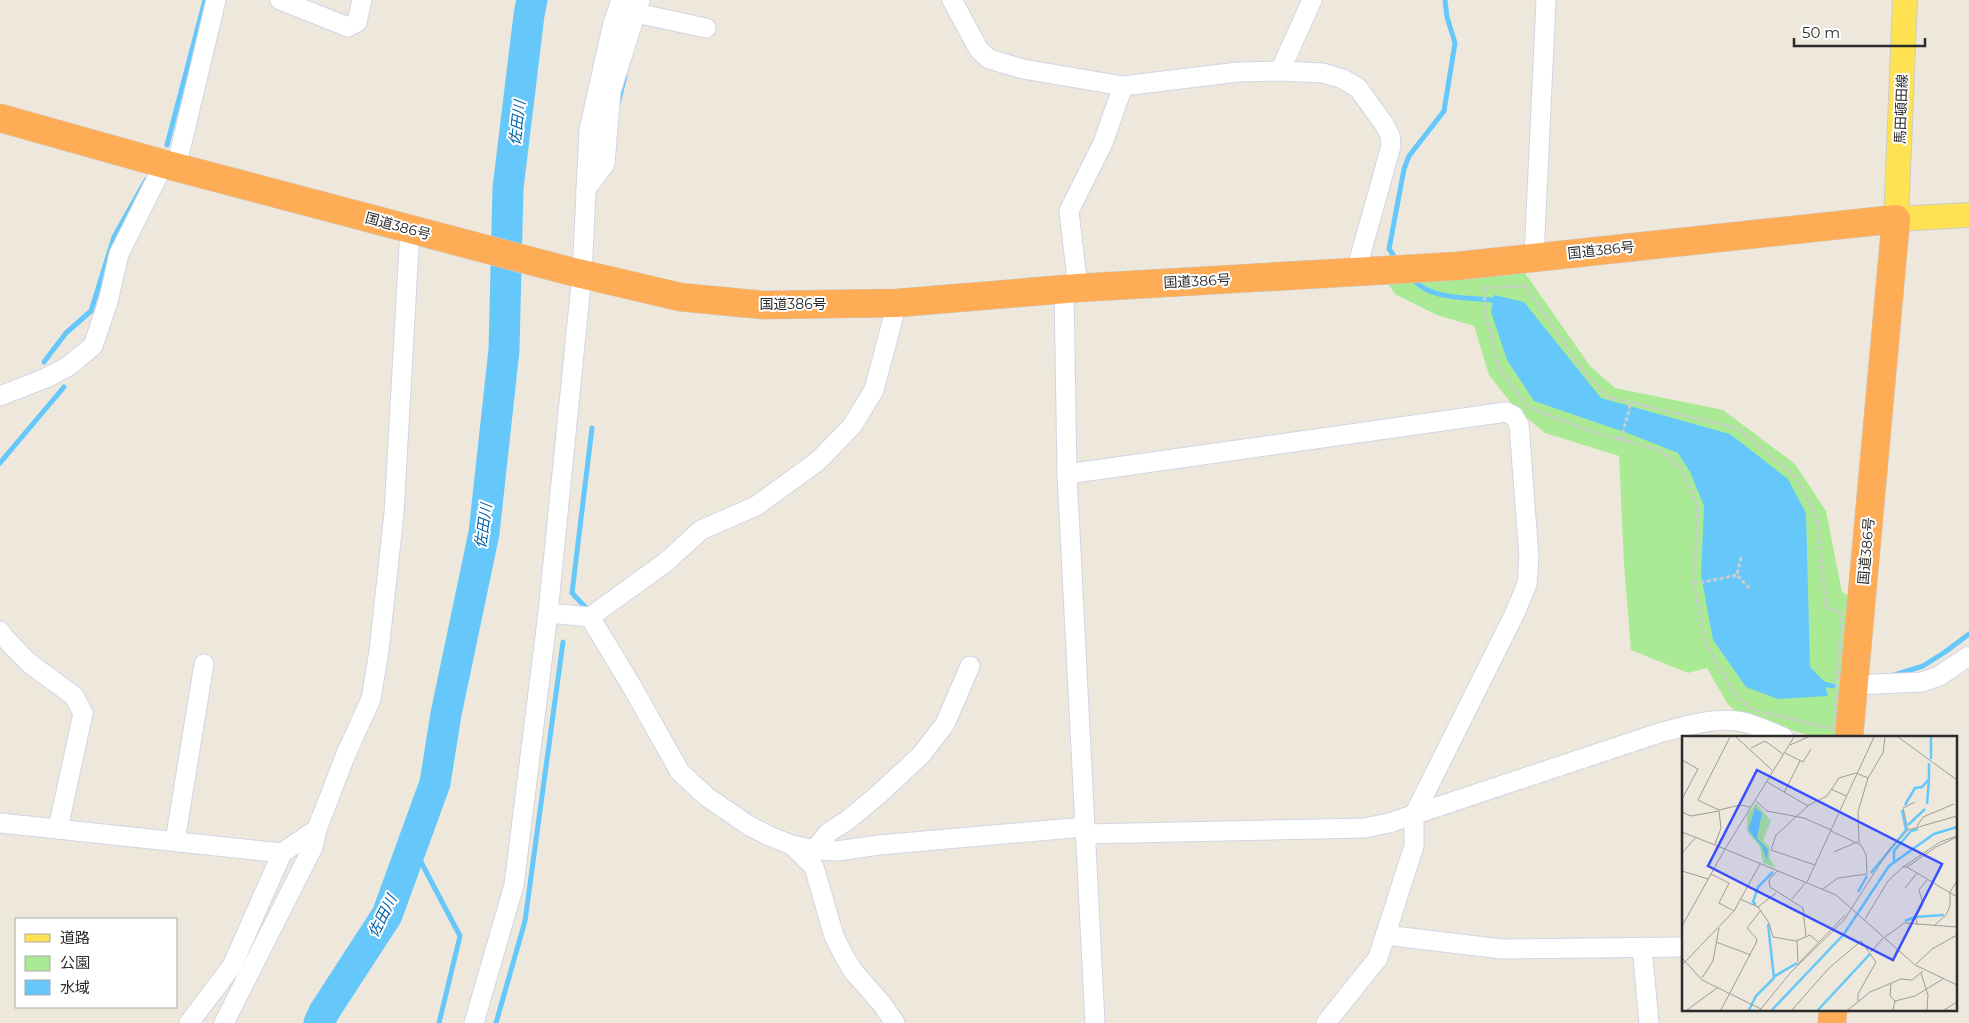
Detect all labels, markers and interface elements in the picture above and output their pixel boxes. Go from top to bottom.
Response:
scale bar [1794,15,1925,47]
text: 50 m [1802,23,1840,42]
street label: 馬田頓田線 [1891,74,1911,144]
water label: 佐田川 [505,98,529,146]
street label: 国道386号 [363,209,433,243]
street label: 国道386号 [1567,238,1635,262]
street label: 国道386号 [1163,270,1231,292]
street label: 国道386号 [759,295,827,313]
water label: 佐田川 [470,500,496,550]
street label: 国道386号 [1854,517,1878,585]
inset map [1682,736,1956,1010]
water label: 佐田川 [363,890,402,940]
legend [15,918,178,1008]
text: 道路 [60,928,90,947]
text: 公園 [60,953,90,972]
text: 水域 [60,978,90,997]

